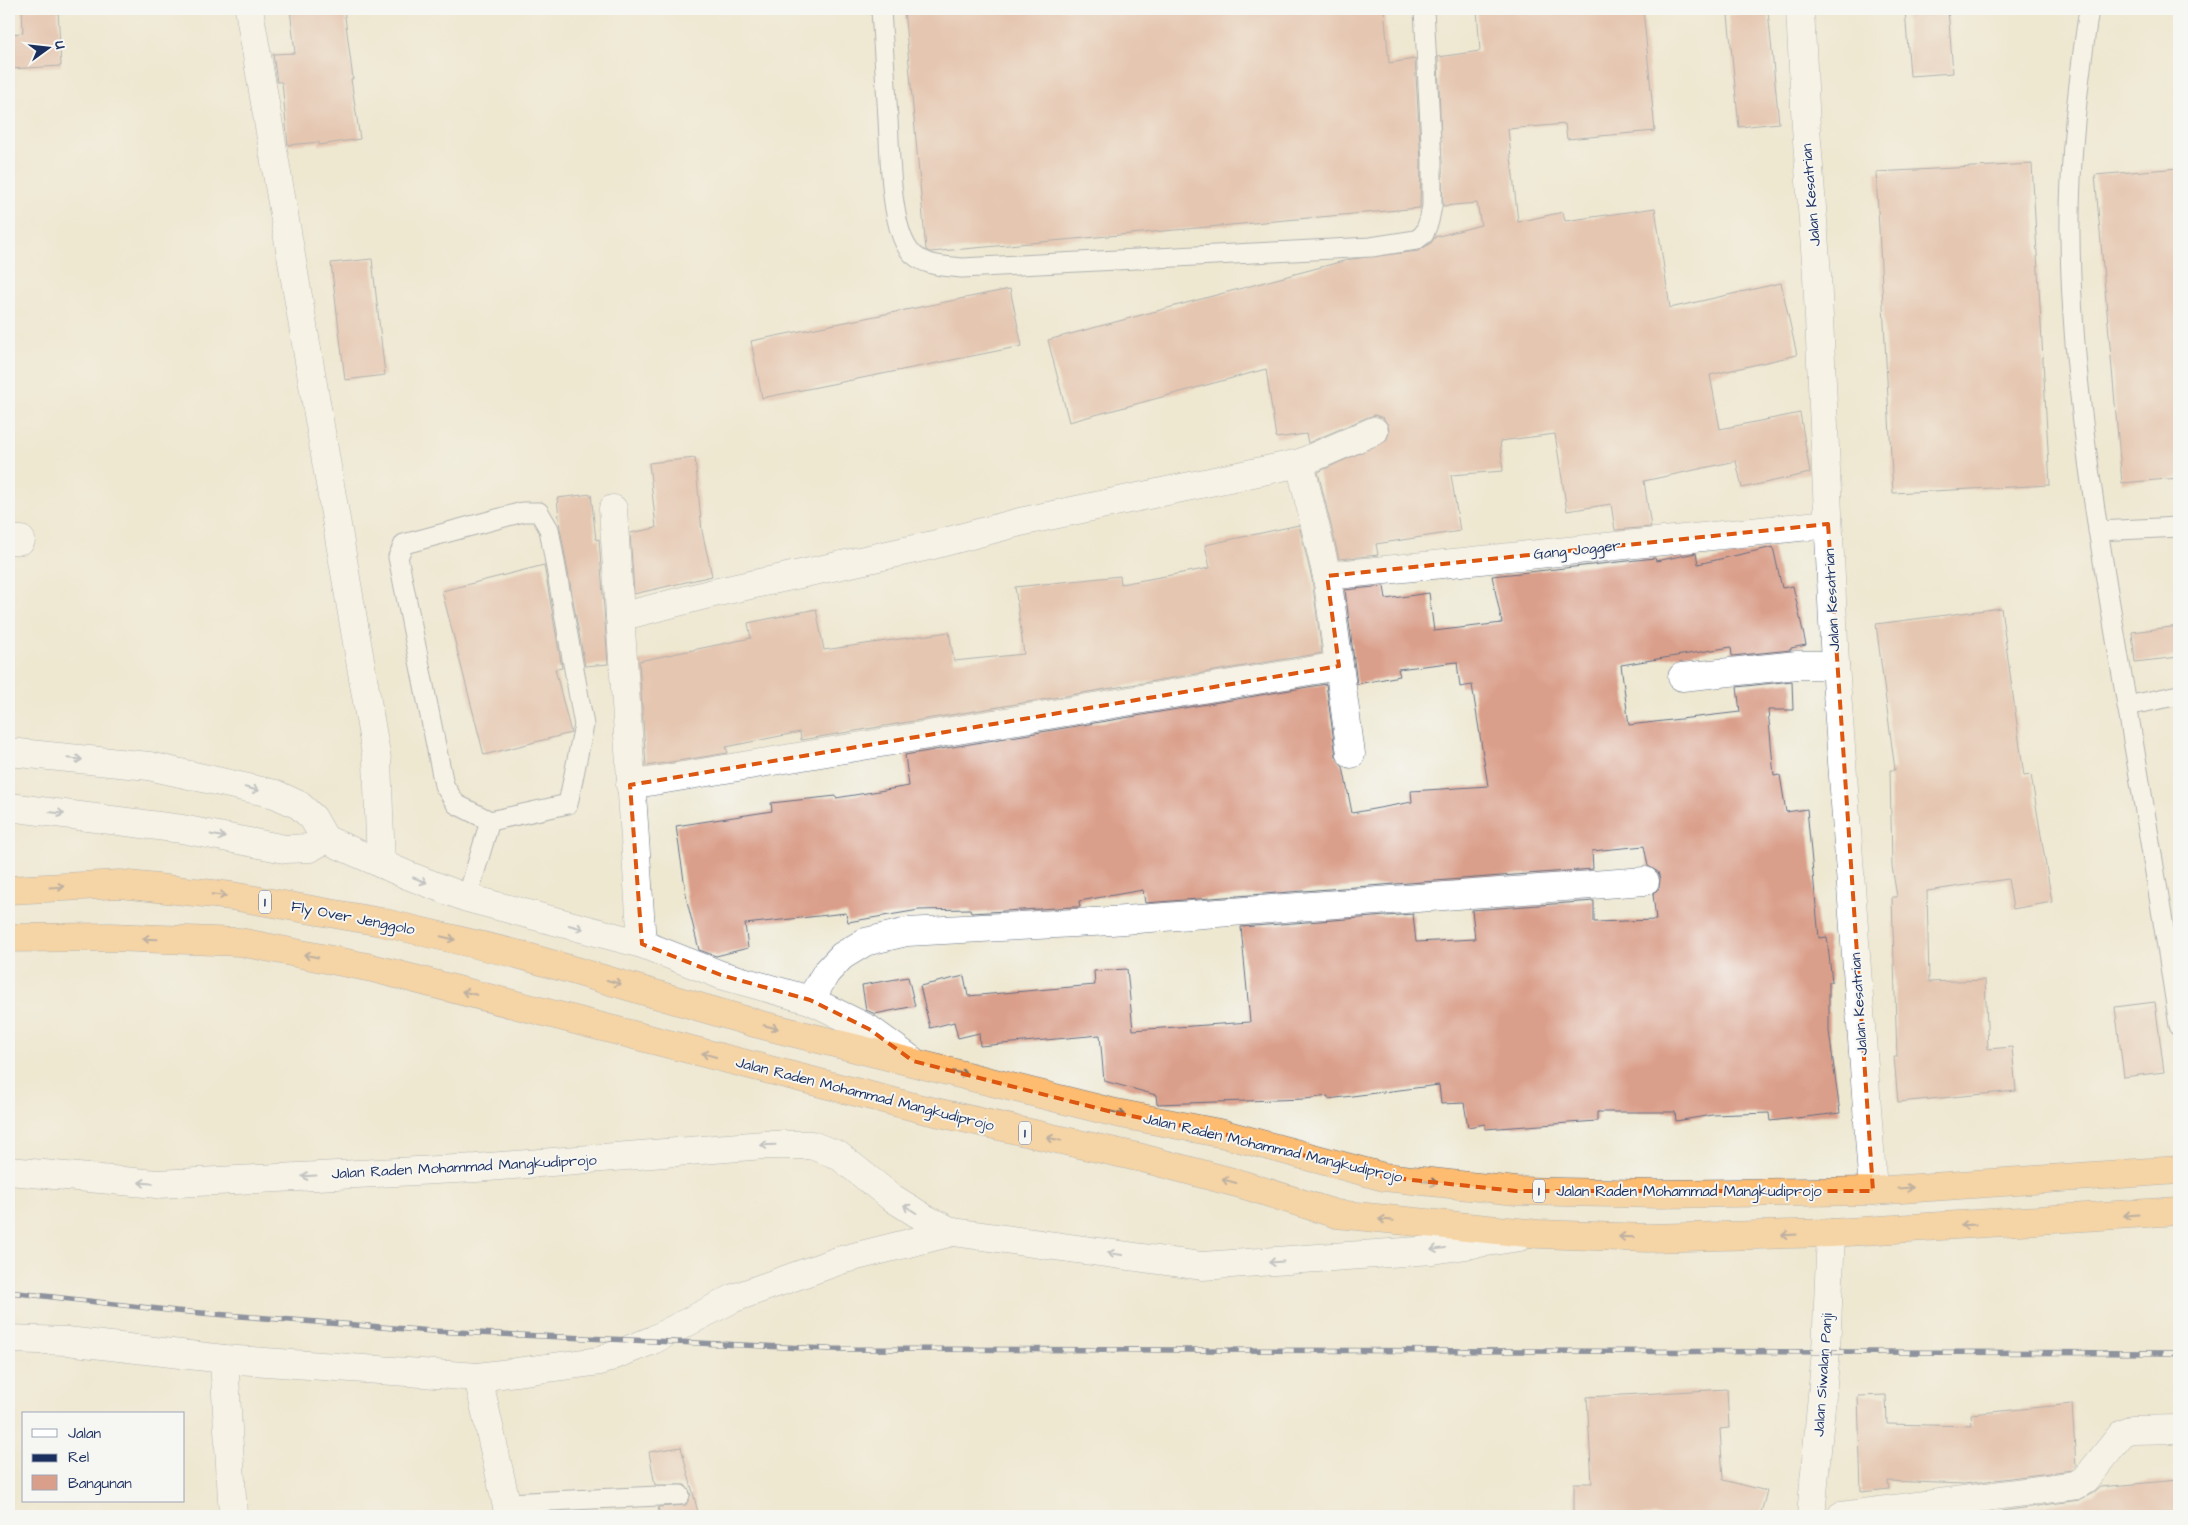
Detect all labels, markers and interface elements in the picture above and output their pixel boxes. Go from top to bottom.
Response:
north arrow [22,22,72,72]
text: U [49,39,70,51]
street label: Jalan Kesatrian [1796,142,1826,247]
street label: Gang Jogger [1532,535,1622,566]
street label: Jalan Kesatrian [1819,547,1845,652]
one-way arrow [66,754,82,763]
one-way arrow [243,785,259,794]
one-way arrow [49,808,65,818]
one-way arrow [209,832,225,841]
one-way arrow [412,876,427,885]
one-way arrow [49,883,65,892]
one-way arrow [211,890,227,900]
road number: 1 [259,890,271,914]
street label: Fly Over Jenggolo [289,896,417,941]
one-way arrow [567,922,583,932]
one-way arrow [142,934,158,943]
one-way arrow [439,934,455,943]
one-way arrow [303,951,319,960]
street label: Jalan Kesatrian [1845,951,1873,1056]
one-way arrow [606,978,622,988]
one-way arrow [462,987,478,997]
one-way arrow [762,1023,778,1032]
one-way arrow [701,1050,717,1059]
street label: Jalan Raden Mohammad Mangkudiprojo [733,1052,997,1137]
one-way arrow [952,1069,968,1078]
street label: Jalan Raden Mohammad Mangkudiprojo [1141,1108,1405,1189]
one-way arrow [1109,1109,1125,1118]
road number: 1 [1019,1122,1031,1144]
one-way arrow [1046,1134,1062,1143]
one-way arrow [760,1141,776,1150]
street label: Jalan Raden Mohammad Mangkudiprojo [331,1150,598,1185]
one-way arrow [301,1172,317,1181]
one-way arrow [1221,1175,1237,1185]
one-way arrow [1421,1177,1437,1187]
one-way arrow [139,1178,155,1187]
road number: 1 [1533,1180,1545,1202]
street label: Jalan Raden Mohammad Mangkudiprojo [1556,1181,1822,1203]
one-way arrow [1898,1184,1914,1193]
one-way arrow [904,1203,918,1213]
one-way arrow [2123,1210,2139,1219]
one-way arrow [1378,1215,1394,1224]
one-way arrow [1961,1220,1977,1229]
one-way arrow [1781,1230,1797,1239]
one-way arrow [1619,1232,1635,1242]
one-way arrow [1431,1244,1447,1254]
one-way arrow [1107,1249,1123,1259]
one-way arrow [1269,1257,1285,1266]
street label: Jalan Siwalan Panji [1808,1312,1838,1438]
legend [22,1412,185,1502]
text: Jalan [68,1423,102,1444]
text: Rel [68,1447,89,1468]
text: Bangunan [68,1473,132,1495]

